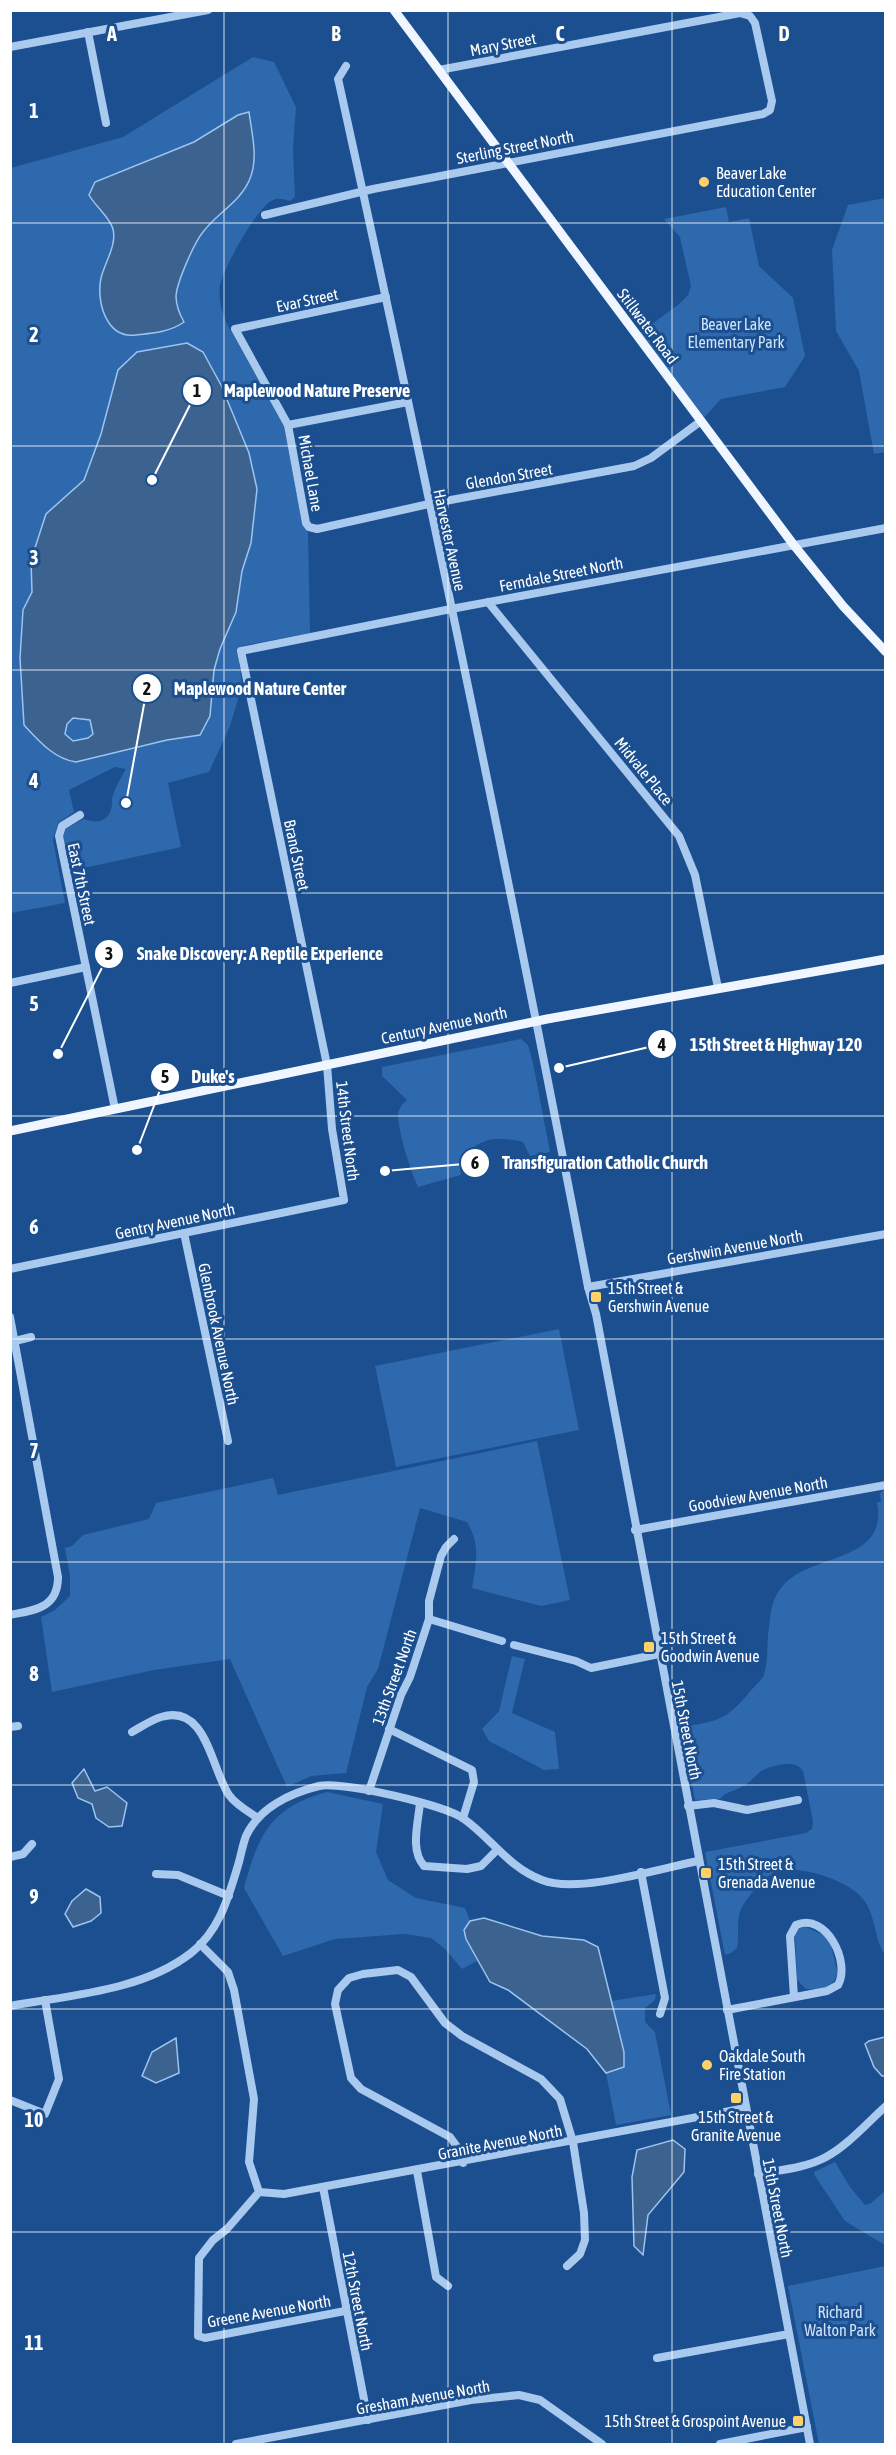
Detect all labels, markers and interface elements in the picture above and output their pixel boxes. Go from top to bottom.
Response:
text: A [106,22,117,45]
text: B [331,22,341,45]
text: C [556,22,565,45]
text: D [778,22,790,45]
street label: Mary Street [469,29,538,60]
text: 1 [29,99,39,122]
street label: Sterling Street North [455,127,575,168]
place label: Beaver Lake Education Center [716,164,816,200]
marker: Beaver Lake Education Center [697,175,711,189]
street label: Evar Street [274,285,340,315]
street label: Stillwater Road [614,285,682,367]
park label: Beaver Lake Elementary Park [688,315,784,352]
text: 2 [29,323,39,346]
callout: Maplewood Nature Preserve [182,373,422,409]
text: 1 [193,380,201,401]
text: Maplewood Nature Preserve [224,380,410,401]
street label: Michael Lane [295,433,327,513]
street label: Glendon Street [464,459,554,492]
street label: Harvester Avenue [430,487,470,593]
text: 3 [29,546,39,569]
street label: Ferndale Street North [498,553,624,595]
callout: Maplewood Nature Center [132,670,358,706]
text: 2 [143,678,151,699]
text: Maplewood Nature Center [174,678,347,699]
street label: Midvale Place [611,733,677,809]
text: 4 [28,769,39,792]
street label: Brand Street [281,818,313,892]
street label: East 7th Street [64,841,100,927]
callout: Snake Discovery: A Reptile Experience [94,936,395,972]
text: 3 [105,943,113,964]
text: Snake Discovery: A Reptile Experience [137,943,383,964]
text: 5 [29,992,39,1015]
street label: Century Avenue North [379,1003,509,1048]
callout: 15th Street & Highway 120 [647,1026,874,1062]
text: 4 [657,1034,666,1055]
text: 15th Street & Highway 120 [690,1034,862,1055]
callout: Duke's [150,1059,247,1095]
text: 5 [161,1066,169,1087]
text: Duke's [191,1066,235,1087]
street label: 14th Street North [333,1080,363,1182]
callout: Transfiguration Catholic Church [460,1145,720,1181]
text: 6 [471,1152,479,1173]
text: Transfiguration Catholic Church [502,1152,708,1173]
street label: Gentry Avenue North [113,1200,237,1243]
text: 6 [29,1215,39,1238]
street label: Gershwin Avenue North [666,1226,804,1268]
street label: Glenbrook Avenue North [195,1261,243,1407]
place label: 15th Street & Gershwin Avenue [608,1279,709,1315]
marker: 15th Street & Gershwin Avenue [589,1290,603,1304]
text: 7 [29,1439,39,1462]
street label: Goodview Avenue North [687,1473,829,1515]
street label: 13th Street North [368,1627,420,1727]
place label: 15th Street & Goodwin Avenue [661,1629,760,1665]
marker: 15th Street & Goodwin Avenue [642,1640,656,1654]
text: 8 [29,1662,39,1685]
street label: 15th Street North [669,1679,705,1781]
place label: 15th Street & Grenada Avenue [718,1855,815,1891]
marker: 15th Street & Grenada Avenue [699,1866,713,1880]
text: 9 [29,1885,39,1908]
place label: Oakdale South Fire Station [719,2047,805,2083]
marker: Oakdale South Fire Station [700,2058,714,2072]
marker: 15th Street & Granite Avenue [729,2091,743,2105]
text: 10 [25,2108,43,2131]
place label: 15th Street & Granite Avenue [691,2108,781,2144]
street label: Granite Avenue North [436,2121,564,2163]
street label: 15th Street North [760,2157,796,2259]
street label: 12th Street North [340,2250,376,2352]
street label: Greene Avenue North [206,2291,332,2331]
park label: Richard Walton Park [804,2303,876,2339]
text: 11 [25,2331,43,2354]
street label: Gresham Avenue North [355,2376,491,2418]
place label: 15th Street & Grospoint Avenue [605,2412,786,2431]
marker: 15th Street & Grospoint Avenue [791,2414,805,2428]

